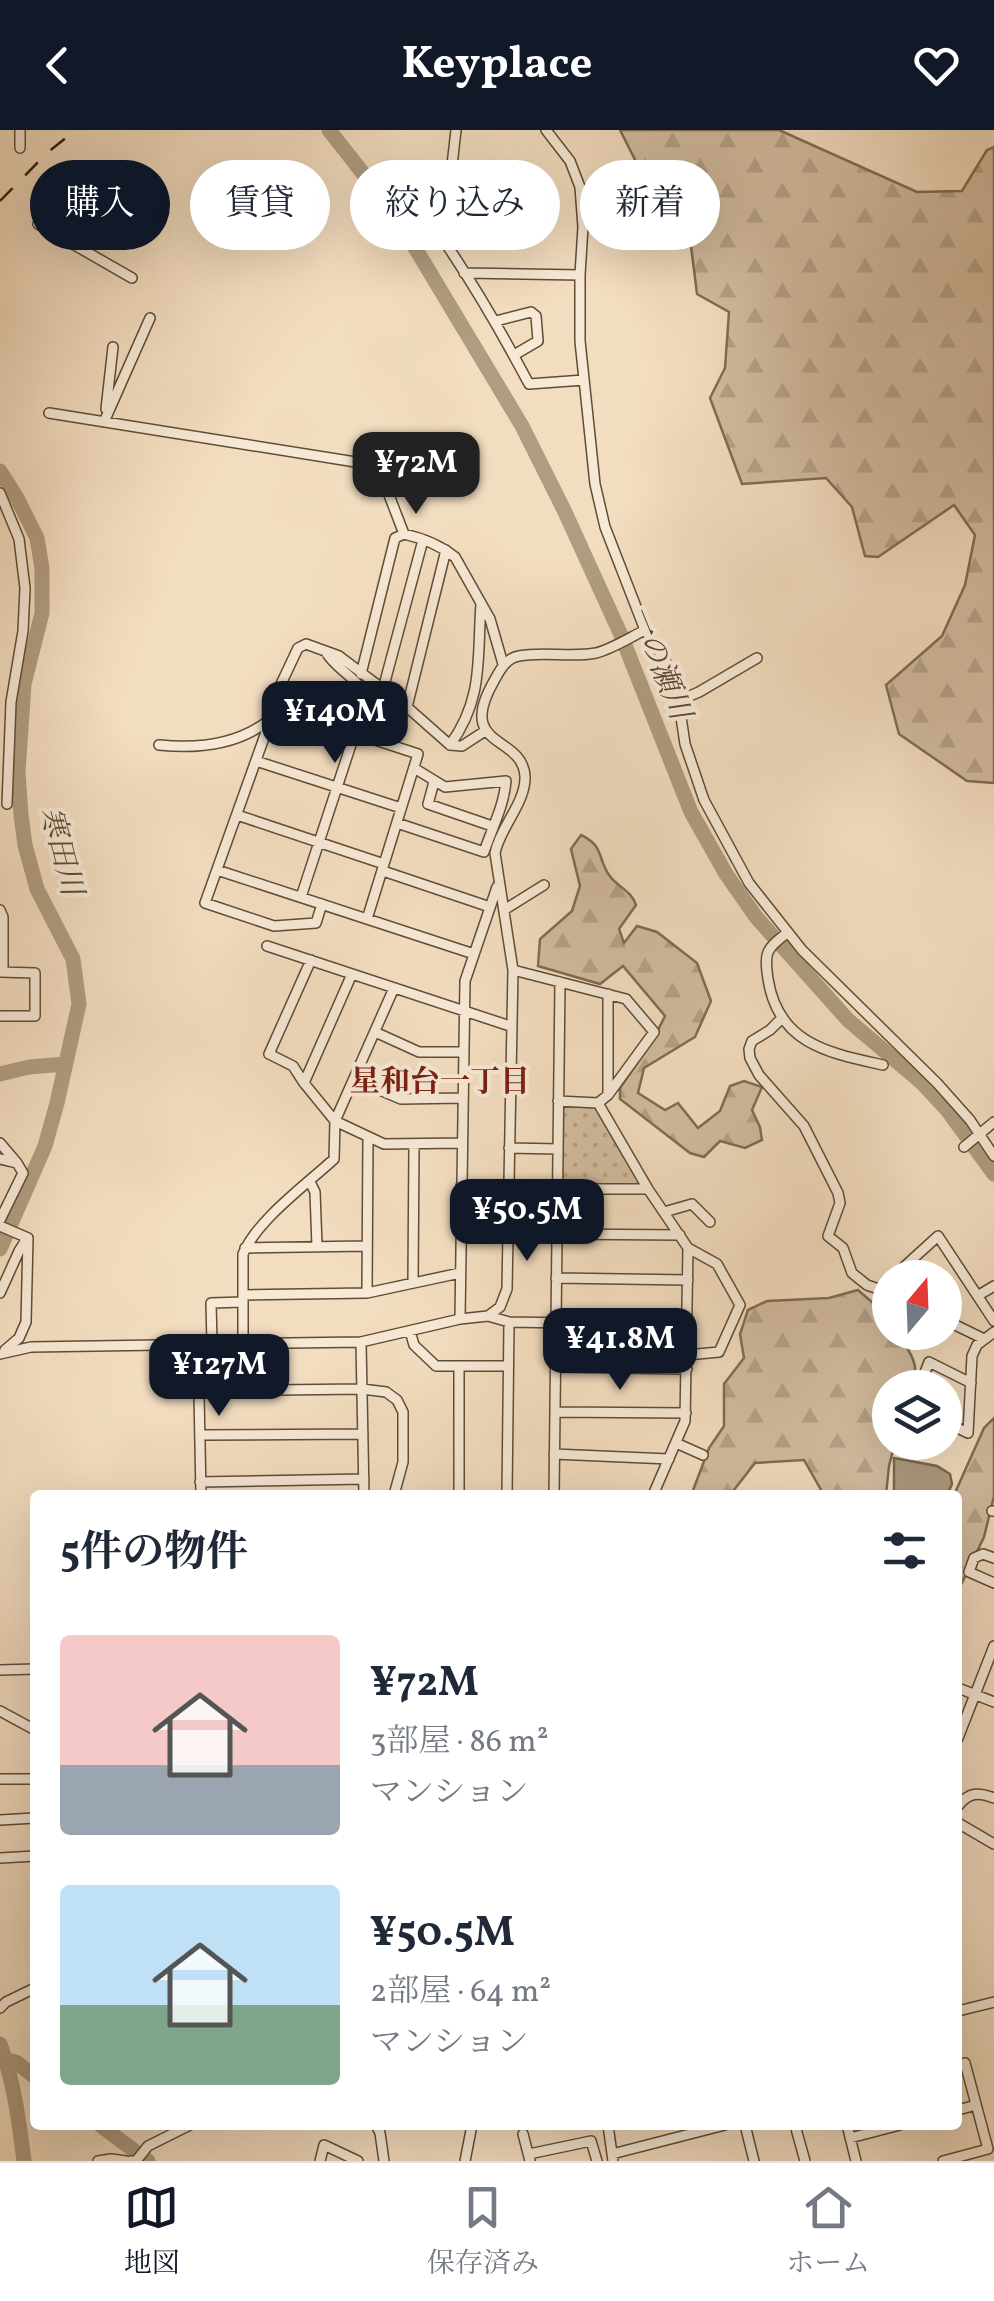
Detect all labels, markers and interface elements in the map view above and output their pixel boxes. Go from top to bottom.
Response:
text: Keyplace [402,34,592,97]
icon: back [30,38,85,93]
icon: heart [909,38,964,93]
chip: 購入 [30,160,170,250]
chip: 賃貸 [190,160,330,250]
chip: 絞り込み [350,160,560,250]
chip: 新着 [580,160,720,250]
pin: ¥72M [357,432,475,517]
text: ¥72M [375,442,457,486]
water label: 一の瀬川 [616,599,701,729]
pin: ¥140M [265,681,405,766]
text: ¥140M [284,691,386,735]
water label: 寒田川 [28,803,93,903]
district label: 星和台一丁目 [350,1062,530,1104]
pin: ¥50.5M [446,1179,608,1264]
text: ¥50.5M [472,1189,582,1233]
north arrow [872,1260,962,1350]
map controls [872,1260,962,1460]
pin: ¥41.8M [539,1308,701,1393]
text: ¥41.8M [565,1318,675,1362]
pin: ¥127M [149,1334,289,1419]
text: ¥127M [171,1344,267,1388]
button: layers [872,1370,962,1460]
icon: filters [877,1523,932,1578]
text: 5件の物件 [60,1525,248,1584]
text: ¥72M [370,1655,479,1714]
icon: home [140,1675,260,1795]
text: 3部屋 · 86 m² [370,1721,549,1765]
text: マンション [370,1772,529,1816]
text: ¥50.5M [370,1905,515,1964]
icon: home [140,1925,260,2045]
text: 2部屋 · 64 m² [370,1971,551,2015]
text: マンション [370,2022,529,2066]
tab: 地図 [124,2180,180,2284]
tab: 保存済み [427,2180,539,2284]
tab: ホーム [786,2180,870,2284]

